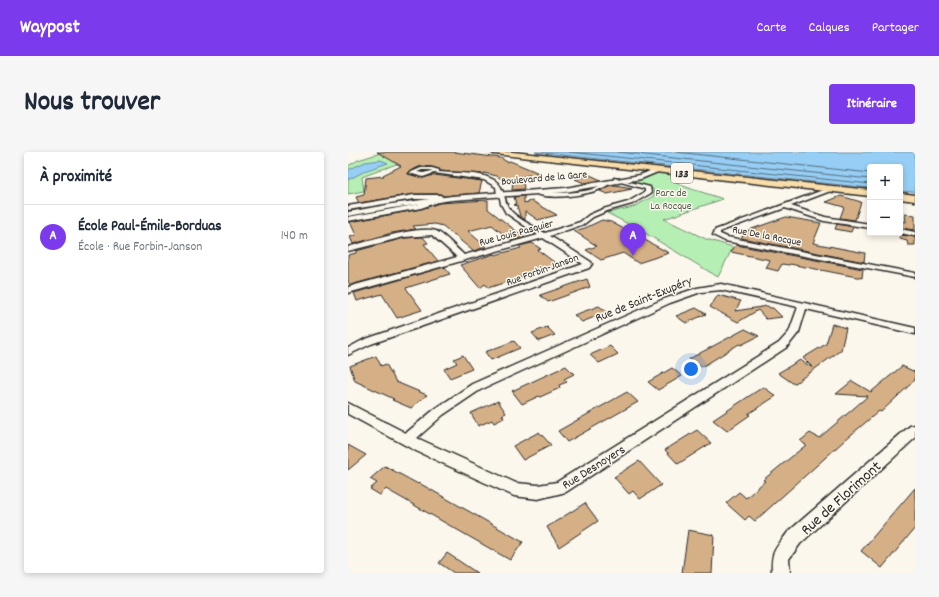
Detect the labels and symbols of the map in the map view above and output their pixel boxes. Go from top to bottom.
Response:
road number: 133 [671,163,693,183]
street label: Boulevard de la Gare [501,167,588,191]
park label: Parc de La Rocque [650,186,692,215]
street label: Rue Louis Pasquier [478,216,556,252]
street label: Rue De la Rocque [731,222,803,252]
pin: A [620,223,646,256]
street label: Rue Forbin-Janson [504,250,581,291]
street label: Rue de Saint-Exupéry [593,272,696,328]
your location [681,359,701,379]
street label: Rue Desnoyers [559,441,630,495]
street label: Rue de Florimont [796,456,887,542]

